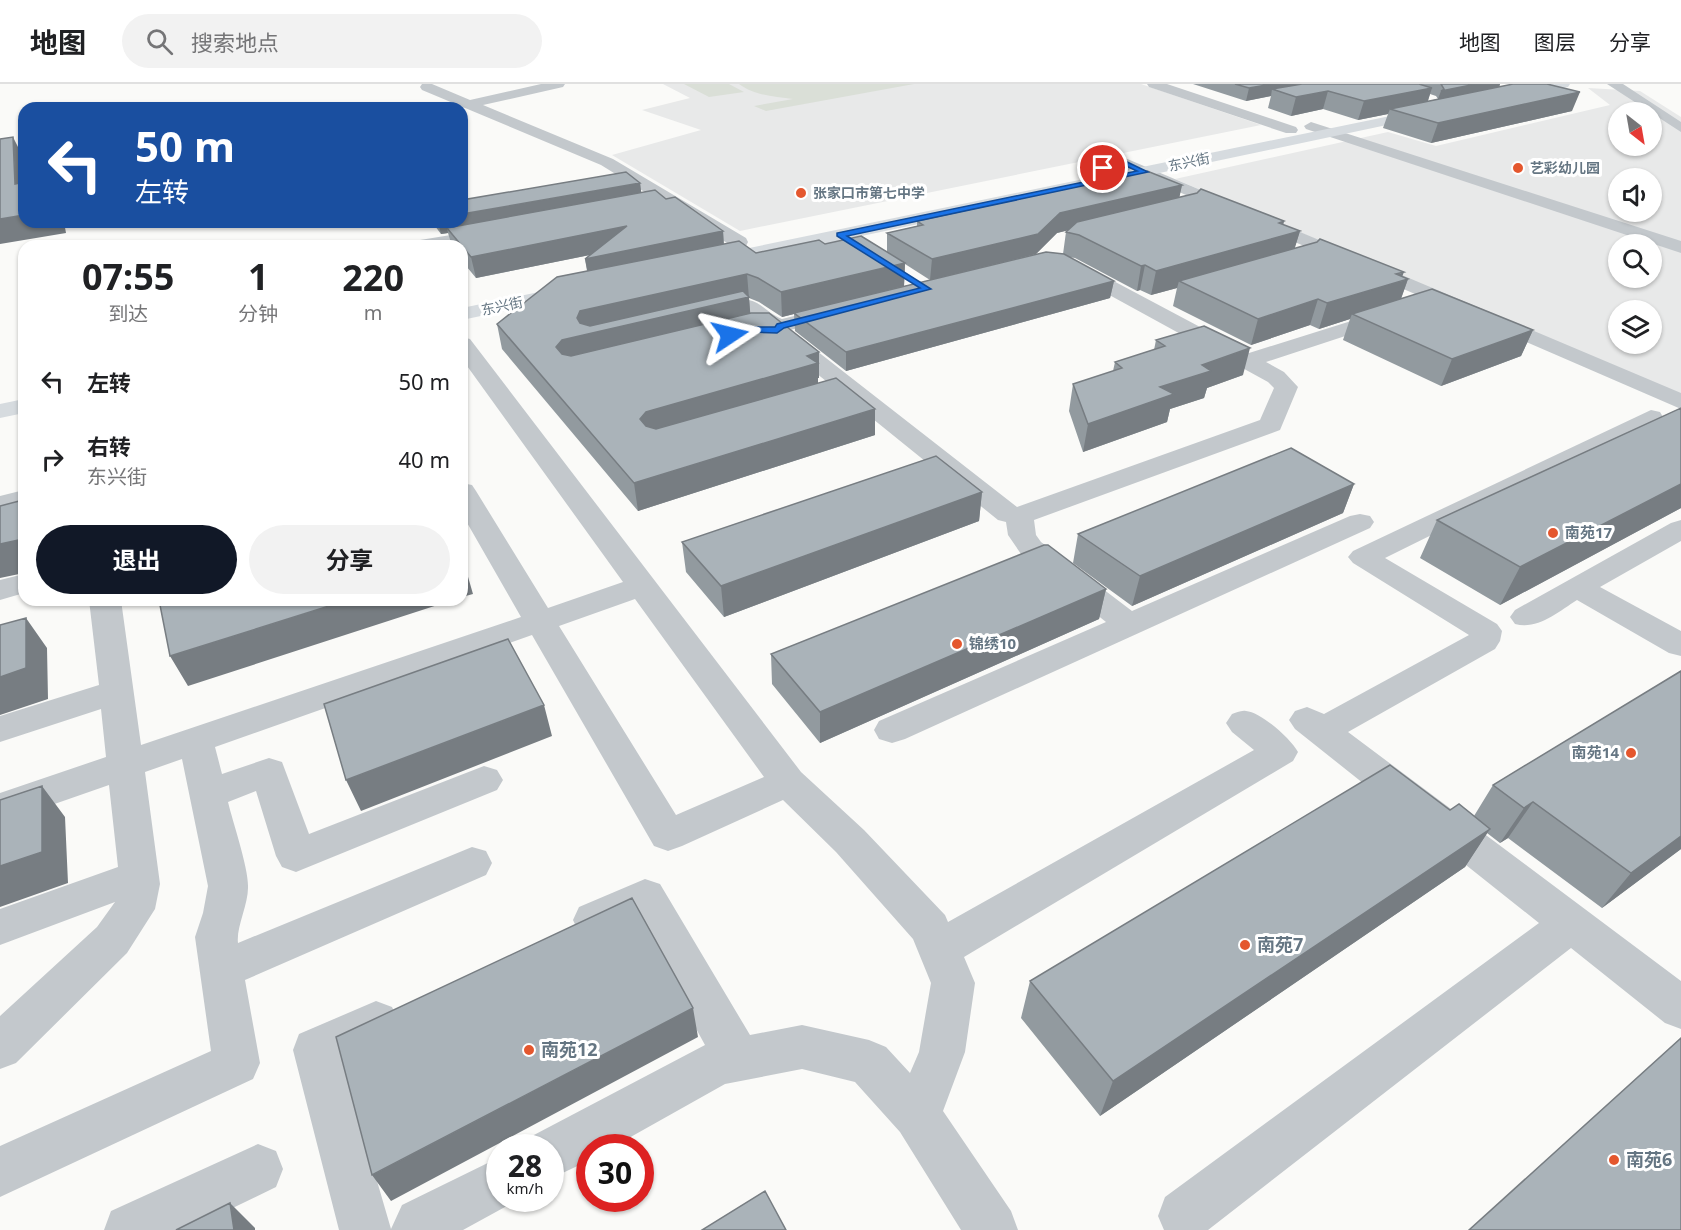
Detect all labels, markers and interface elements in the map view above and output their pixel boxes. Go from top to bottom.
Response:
search box [122,14,542,68]
text: 地图 [30,23,86,61]
icon: search [143,25,176,58]
text: 搜索地点 [191,27,279,57]
text: 地图 [1459,28,1501,56]
text: 图层 [1534,28,1576,56]
text: 分享 [1609,28,1651,56]
north arrow [1608,102,1662,156]
map controls [1608,102,1662,354]
text: 50 m [135,117,235,174]
icon: left [36,126,114,204]
pin [1077,142,1128,193]
street label: 东兴街 [1166,148,1211,175]
icon: arrive [1086,151,1119,184]
place label: 艺彩幼儿园 [1530,158,1600,177]
marker: 艺彩幼儿园 [1511,161,1525,175]
button: sound [1608,168,1662,222]
text: 左转 [135,173,189,210]
place label: 张家口市第七中学 [813,183,925,202]
marker: 张家口市第七中学 [794,186,808,200]
button: search [1608,234,1662,288]
text: 07:55 [82,252,174,301]
text: 1 [248,252,269,301]
text: 220 [342,253,404,302]
street label: 东兴街 [479,292,524,319]
text: m [364,299,382,326]
text: 到达 [108,300,148,327]
text: 分钟 [238,300,278,327]
button: layers [1608,300,1662,354]
position arrow [698,303,762,367]
icon: left [36,365,69,398]
text: 50 m [399,366,450,396]
text: 左转 [87,367,131,397]
text: 右转 [87,431,131,461]
icon: right [36,443,69,476]
text: 40 m [399,444,450,474]
text: 东兴街 [87,463,147,490]
place label: 南苑17 [1565,522,1613,542]
button: 退出 [36,525,237,594]
button: 分享 [249,525,450,594]
marker: 南苑17 [1546,526,1560,540]
place label: 锦绣10 [969,633,1017,653]
marker: 锦绣10 [950,637,964,651]
place label: 南苑14 [1572,742,1619,762]
marker: 南苑14 [1624,746,1638,760]
place label: 南苑7 [1257,932,1303,956]
marker: 南苑7 [1238,938,1252,952]
place label: 南苑12 [541,1037,598,1061]
marker: 南苑12 [522,1043,536,1057]
speed limit sign: 30 [576,1134,654,1212]
text: 28 [508,1145,542,1186]
place label: 南苑6 [1626,1147,1672,1171]
marker: 南苑6 [1607,1153,1621,1167]
text: km/h [507,1178,543,1198]

